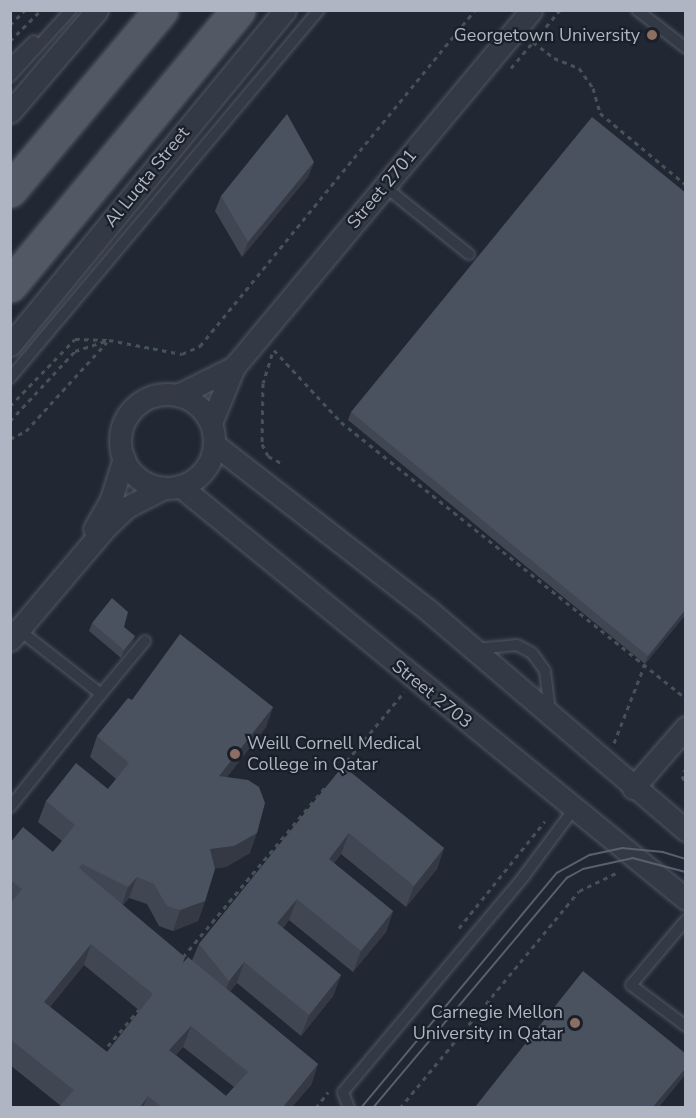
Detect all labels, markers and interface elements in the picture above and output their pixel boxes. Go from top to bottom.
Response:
place label: Georgetown University [454,24,640,46]
marker: Georgetown University [645,28,659,42]
street label: Al Luqta Street [100,122,194,232]
street label: Street 2701 [343,145,421,233]
street label: Street 2703 [388,655,476,733]
place label: Weill Cornell Medical College in Qatar [247,733,421,776]
marker: Weill Cornell Medical College in Qatar [228,747,242,761]
place label: Carnegie Mellon University in Qatar [413,1002,563,1044]
marker: Carnegie Mellon University in Qatar [568,1016,582,1030]

